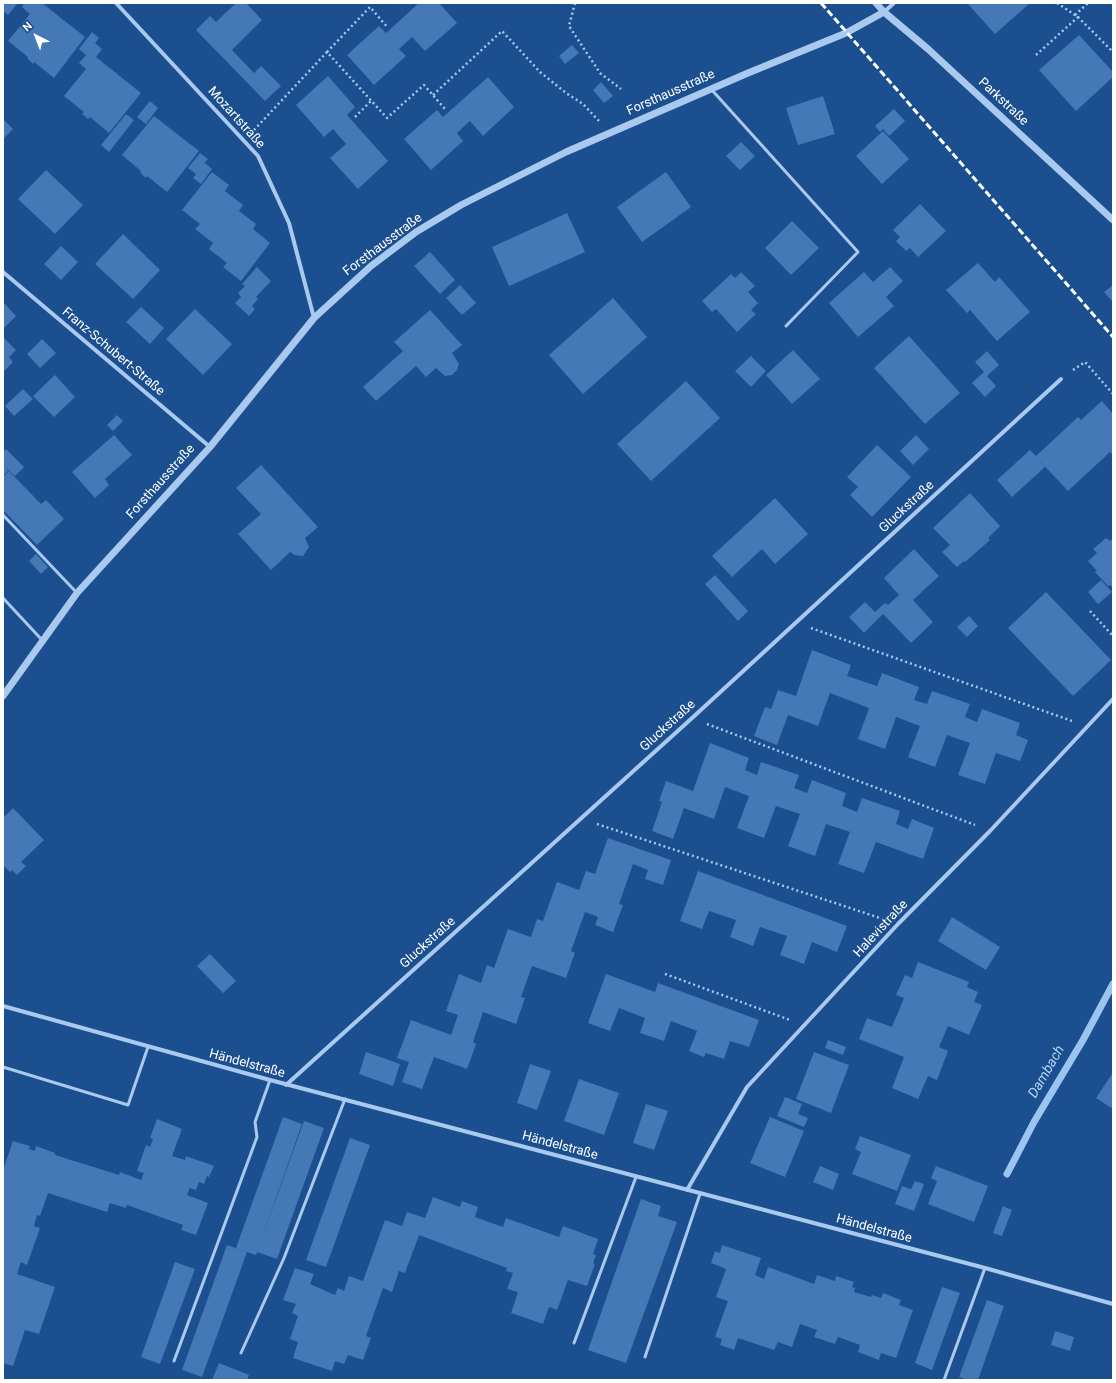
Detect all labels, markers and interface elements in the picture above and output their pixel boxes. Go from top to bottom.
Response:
north arrow [16,16,56,56]
text: N [20,19,35,34]
street label: Forsthausstraße [625,67,717,119]
street label: Parkstraße [975,75,1031,129]
street label: Mozartstraße [204,84,268,152]
street label: Forsthausstraße [340,210,426,280]
street label: Franz-Schubert-Straße [59,305,167,399]
street label: Forsthausstraße [124,442,198,522]
street label: Gluckstraße [876,478,938,536]
street label: Gluckstraße [637,697,699,755]
street label: Halevistraße [851,897,911,961]
street label: Gluckstraße [397,914,459,972]
water label: Dambach [1025,1043,1069,1101]
street label: Händelstraße [207,1046,287,1082]
street label: Händelstraße [520,1128,600,1164]
street label: Händelstraße [834,1211,914,1247]

